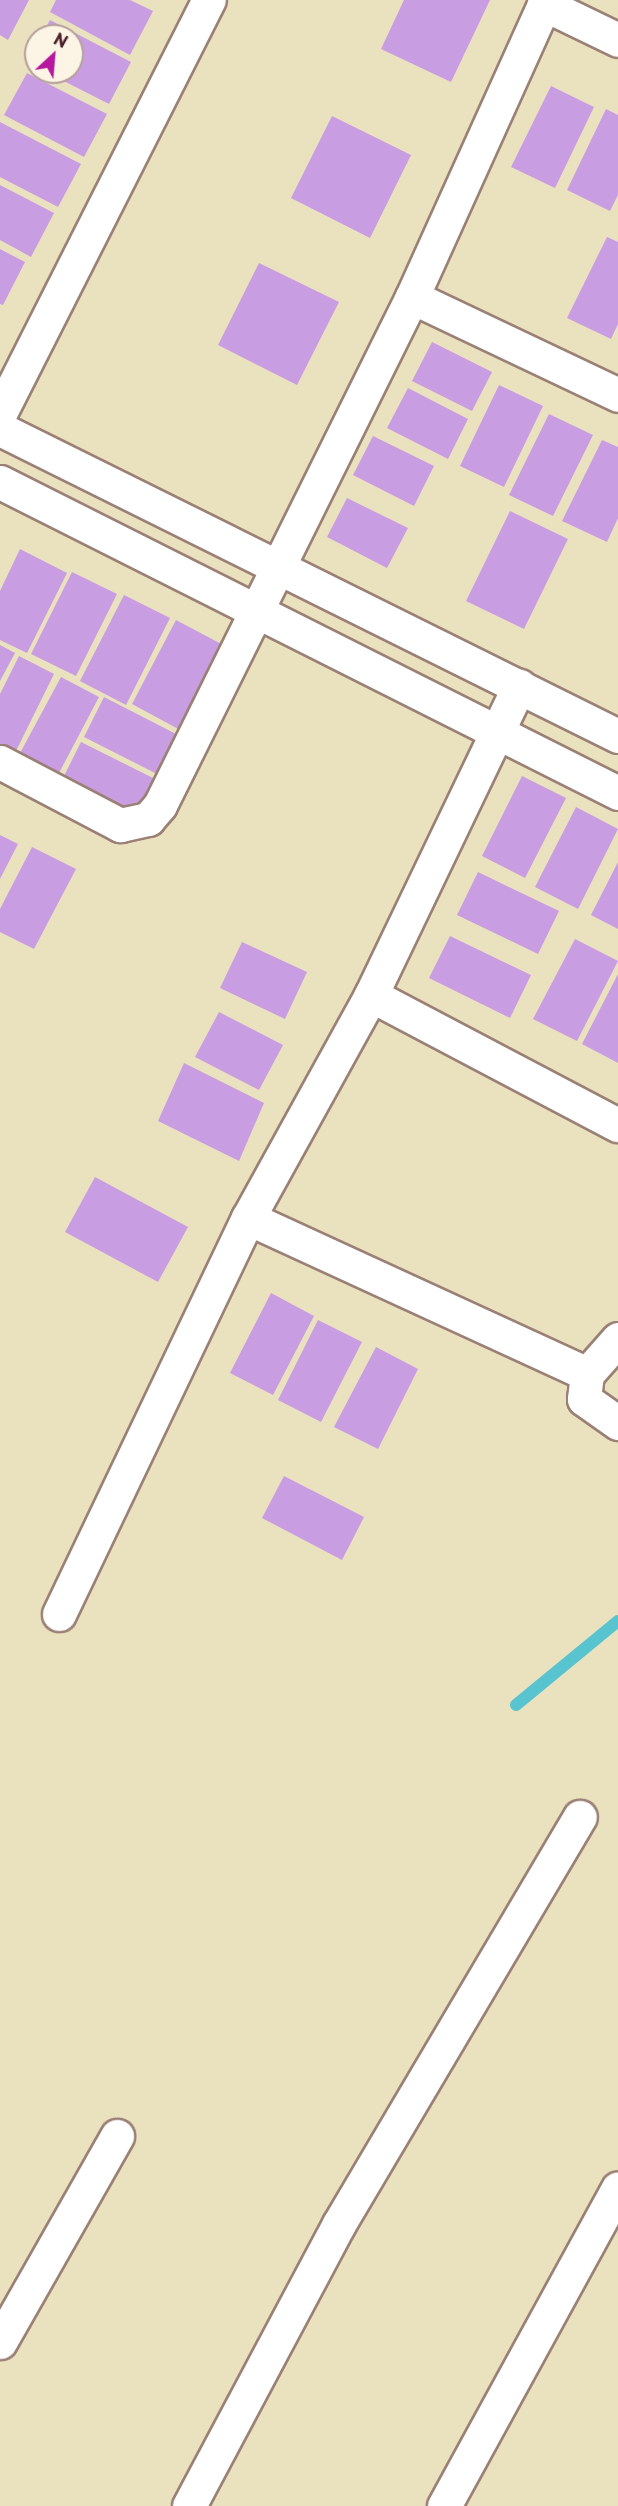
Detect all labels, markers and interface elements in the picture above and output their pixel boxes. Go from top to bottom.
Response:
north arrow [24,24,84,84]
text: N [50,26,72,53]

